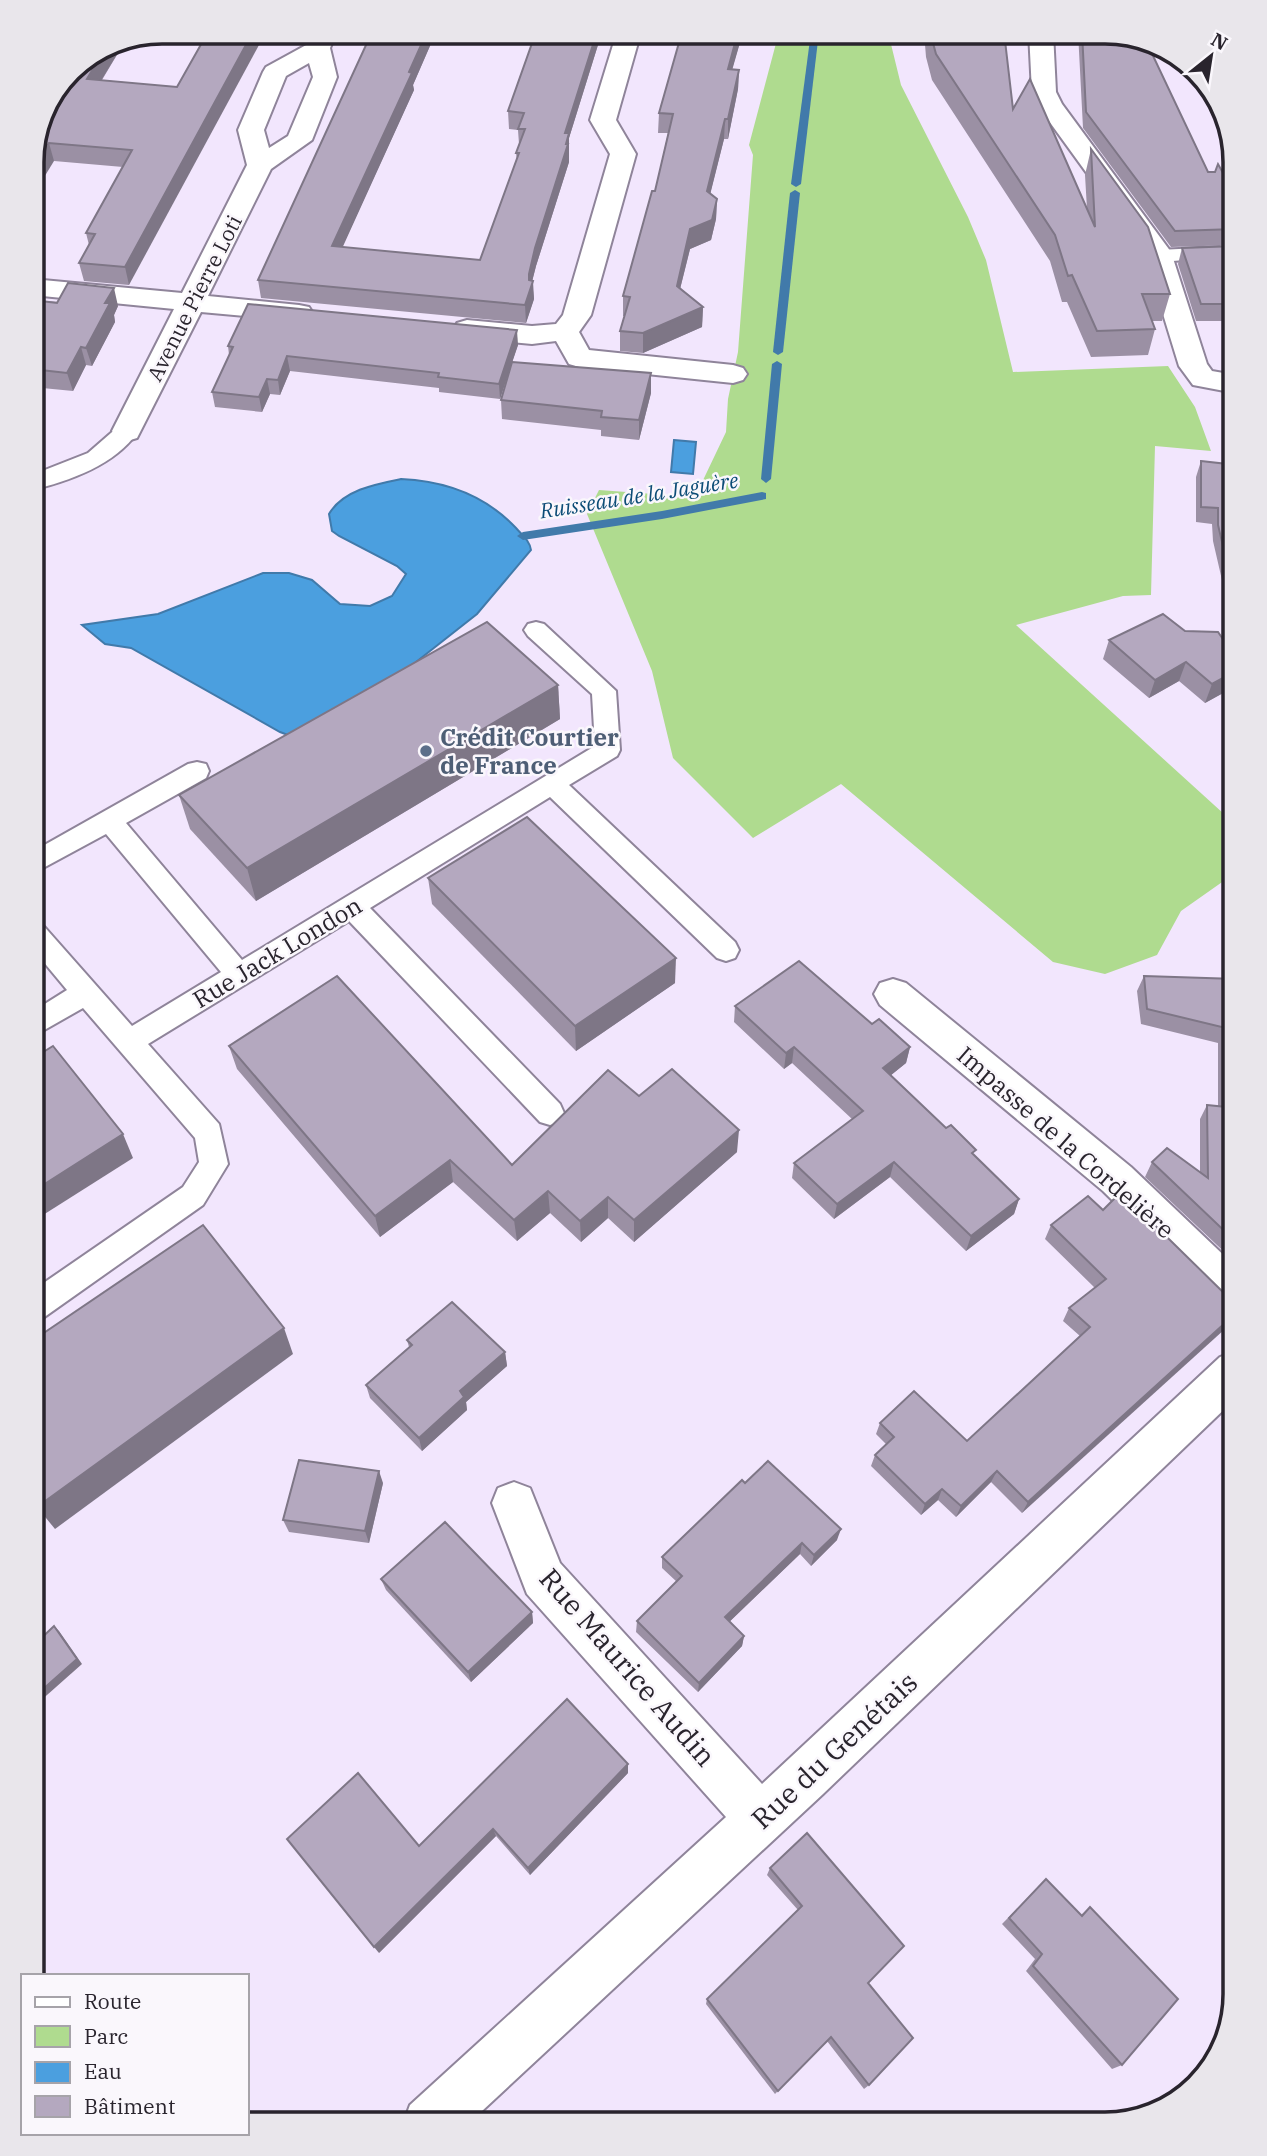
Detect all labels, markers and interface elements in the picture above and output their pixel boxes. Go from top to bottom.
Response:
north arrow [1176,21,1246,91]
text: N [1207,27,1232,55]
street label: Avenue Pierre Loti [140,210,248,386]
water label: Ruisseau de la Jaguère [537,465,741,525]
place label: Crédit Courtier de France [440,721,619,781]
marker: Crédit Courtier de France [418,743,434,759]
street label: Rue Jack London [187,889,367,1015]
street label: Impasse de la Cordelière [951,1039,1181,1245]
street label: Rue Maurice Audin [532,1560,724,1774]
street label: Rue du Genétais [743,1663,925,1837]
legend [21,1974,248,2135]
text: Route [84,1987,141,2015]
text: Parc [84,2022,128,2050]
text: Eau [84,2057,122,2085]
text: Bâtiment [84,2092,175,2120]

